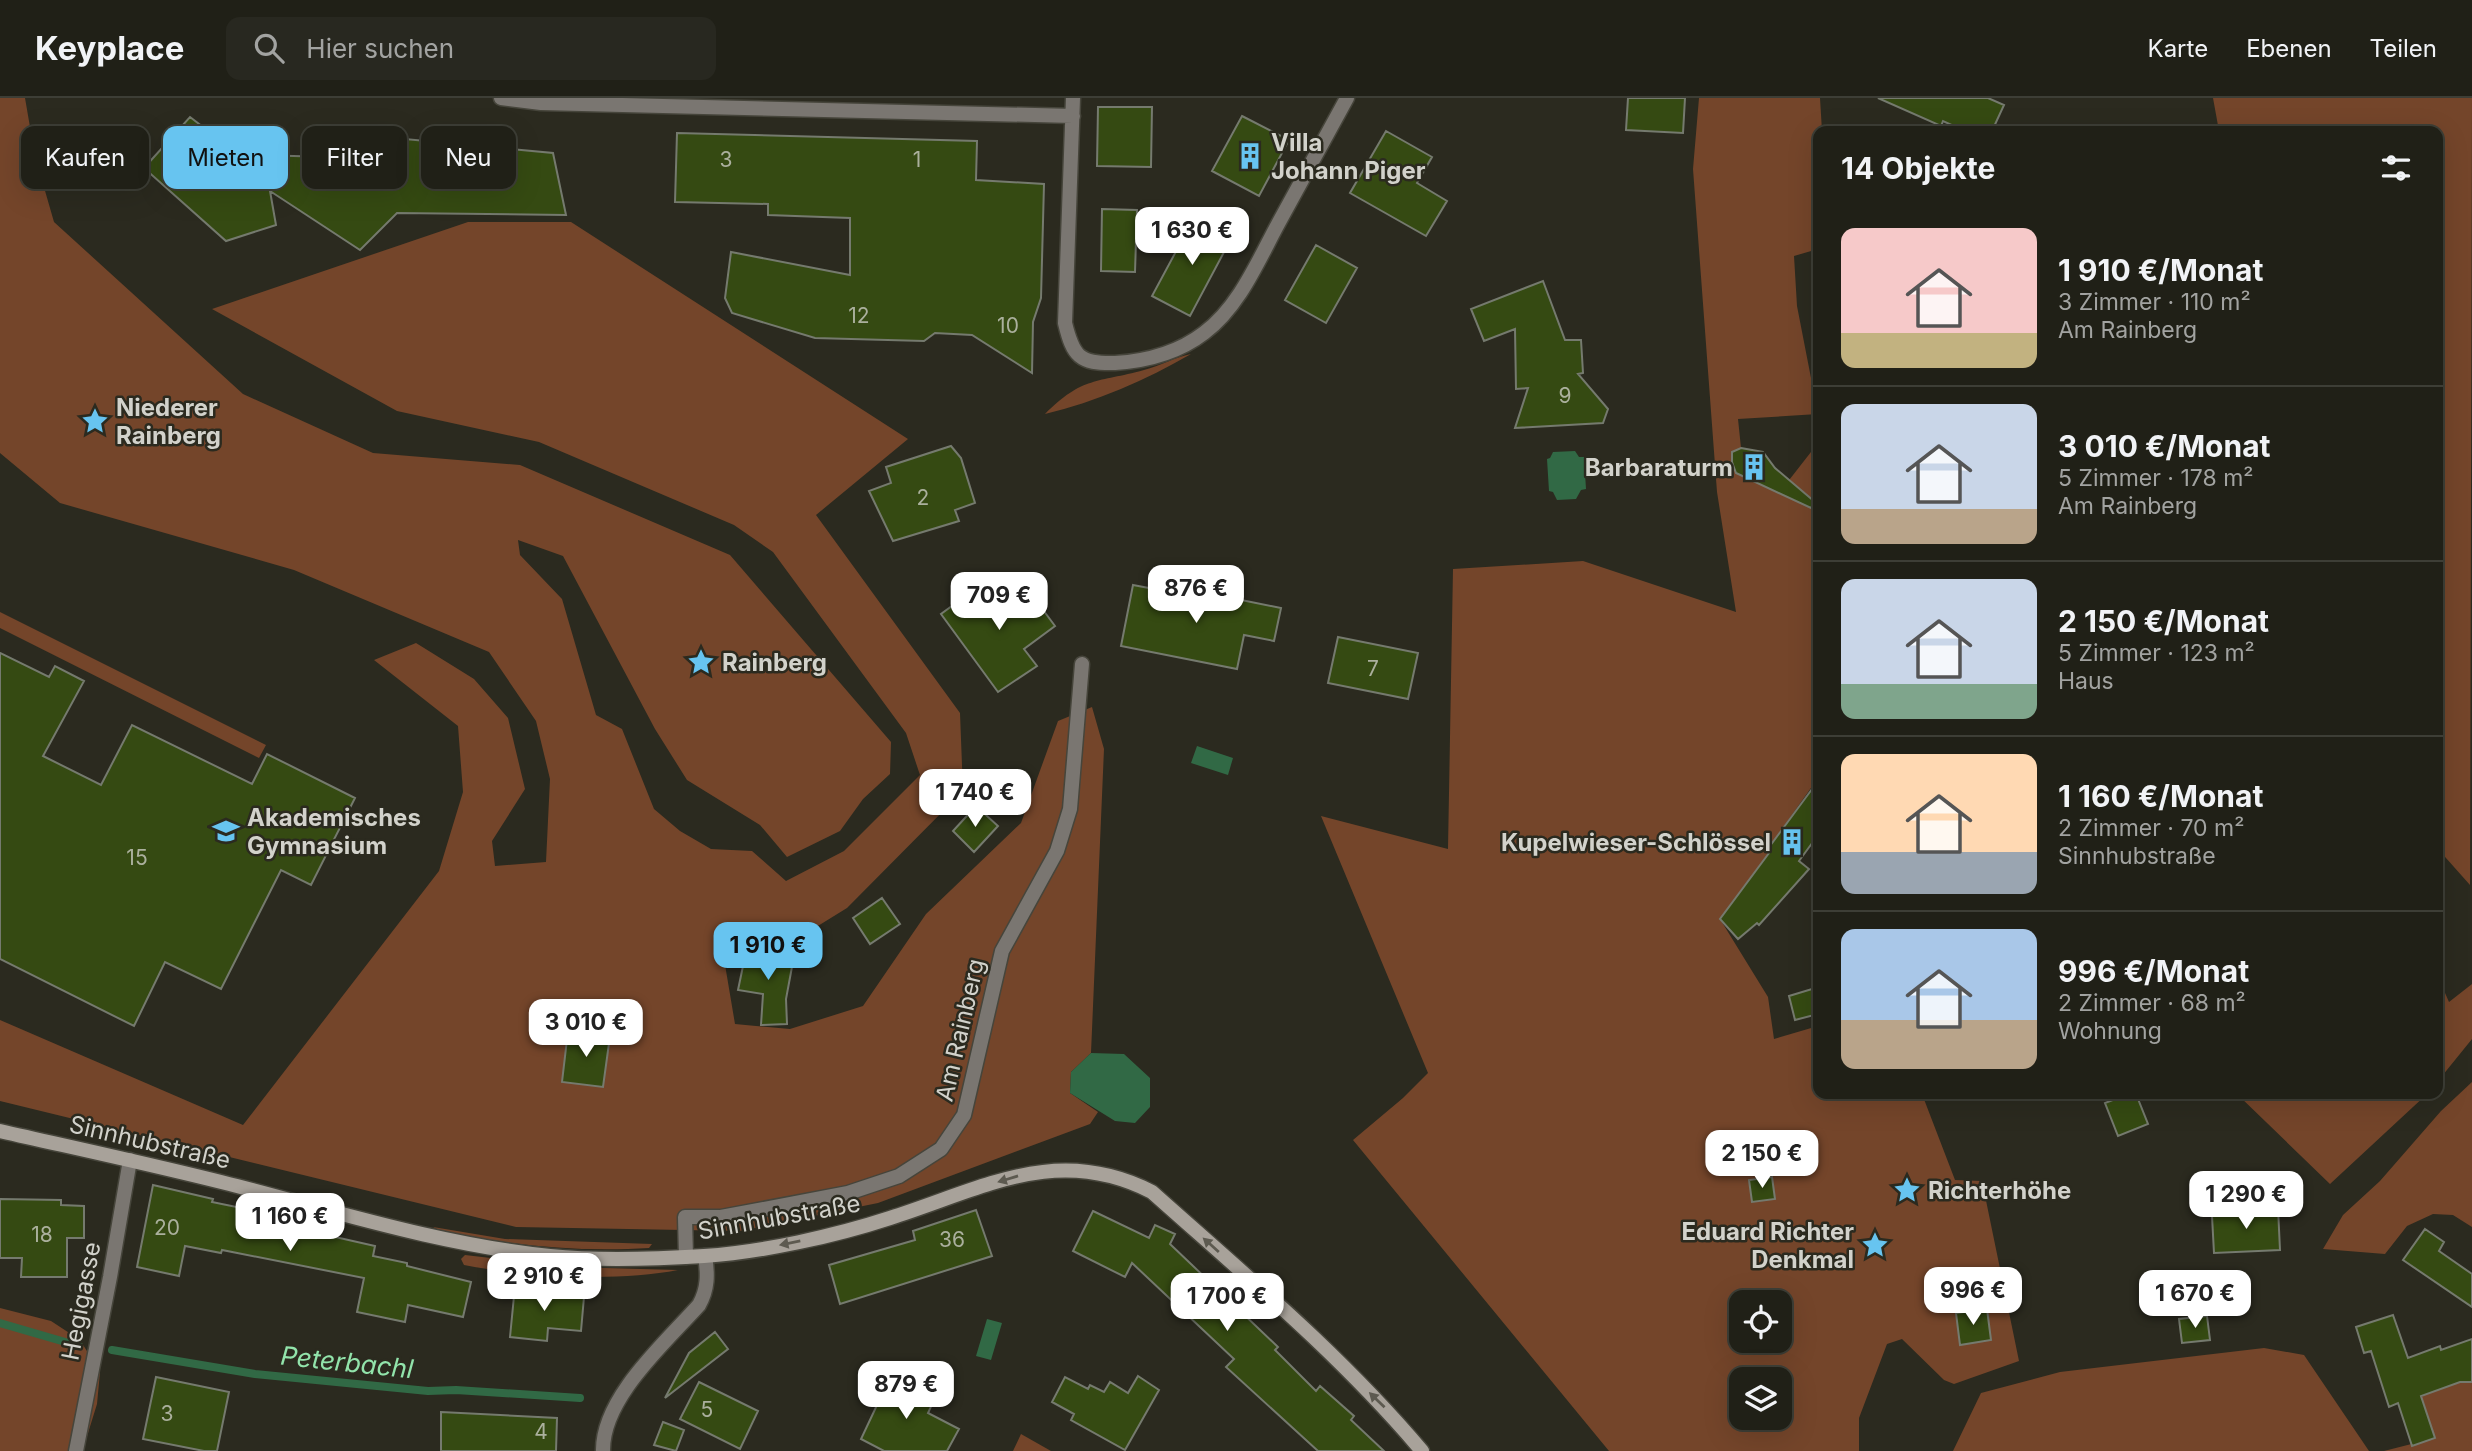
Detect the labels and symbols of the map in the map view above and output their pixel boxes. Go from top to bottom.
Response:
place label: Villa Johann Piger [1271,128,1426,185]
building icon: Villa Johann Piger [1235,141,1265,171]
house number: 3 [720,147,732,172]
house number: 1 [913,147,921,172]
pin: 1 630 € [1127,208,1257,267]
house number: 12 [848,303,870,328]
house number: 10 [997,313,1019,338]
house number: 9 [1558,383,1572,408]
place label: Niederer Rainberg [116,393,221,450]
place icon: Niederer Rainberg [80,406,110,436]
building icon: Barbaraturm [1739,452,1769,482]
place label: Barbaraturm [1585,453,1733,482]
house number: 2 [917,485,929,510]
pin: 876 € [1147,566,1245,625]
pin: 709 € [950,573,1048,632]
place icon: Rainberg [686,647,716,677]
place label: Rainberg [722,648,827,677]
house number: 7 [1367,656,1379,681]
pin: 1 740 € [910,770,1040,829]
place label: Akademisches Gymnasium [247,803,421,860]
school or university icon: Akademisches Gymnasium [211,816,241,846]
building icon: Kupelwieser-Schlössel [1777,827,1807,857]
place label: Kupelwieser-Schlössel [1501,828,1771,857]
house number: 15 [126,845,148,870]
pin: 1 910 € [703,922,833,982]
street label: Am Rainberg [930,956,990,1104]
pin: 3 010 € [521,1000,651,1059]
street label: Sinnhubstraße [67,1109,233,1175]
pin: 2 150 € [1697,1130,1827,1190]
pin: 1 290 € [2181,1172,2311,1231]
one-way arrow [998,1174,1019,1184]
place icon: Richterhöhe [1892,1175,1922,1205]
place label: Richterhöhe [1928,1176,2071,1205]
street label: Sinnhubstraße [695,1188,863,1246]
pin: 1 160 € [225,1194,355,1253]
house number: 20 [154,1215,180,1240]
place label: Eduard Richter Denkmal [1681,1217,1854,1274]
house number: 18 [31,1222,53,1247]
house number: 36 [939,1227,965,1252]
place icon: Eduard Richter Denkmal [1860,1230,1890,1260]
one-way arrow [779,1237,801,1248]
one-way arrow [1202,1238,1219,1253]
street label: Hegigasse [55,1239,107,1363]
pin: 2 910 € [479,1254,609,1313]
pin: 996 € [1924,1268,2022,1327]
pin: 1 670 € [2130,1270,2260,1330]
pin: 1 700 € [1162,1274,1292,1333]
water label: Peterbachl [279,1340,416,1384]
pin: 879 € [857,1362,955,1421]
one-way arrow [1369,1392,1386,1408]
house number: 5 [701,1397,713,1422]
house number: 3 [161,1401,173,1426]
house number: 4 [534,1419,548,1444]

